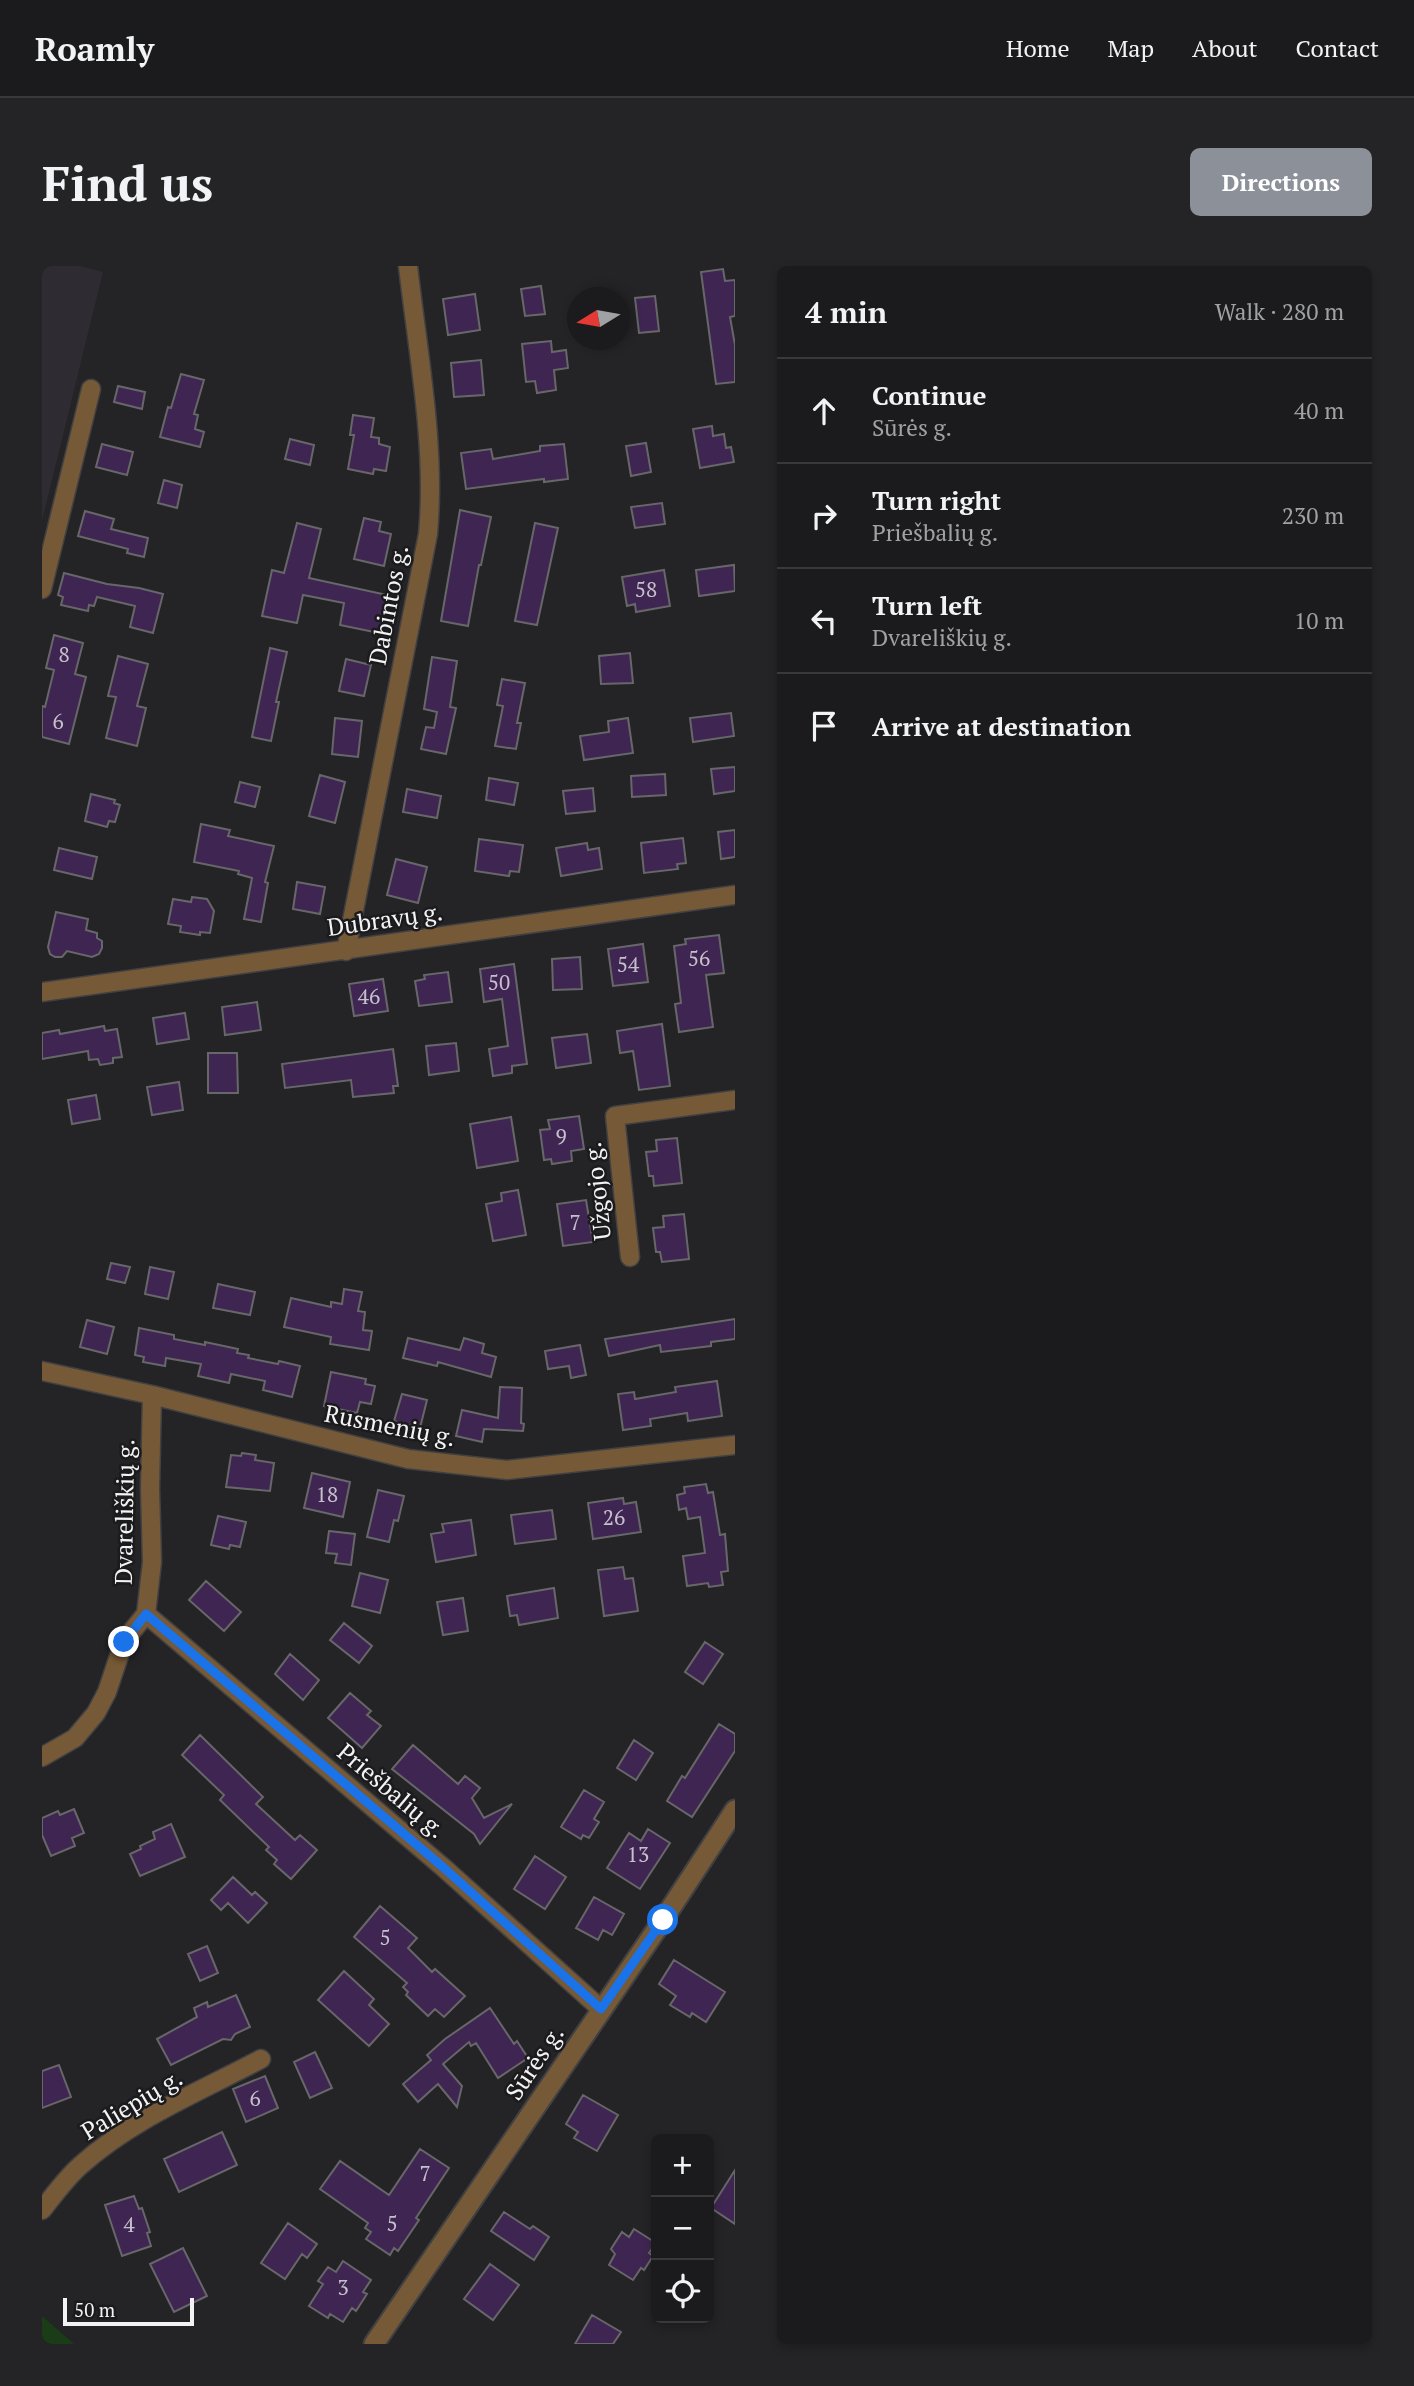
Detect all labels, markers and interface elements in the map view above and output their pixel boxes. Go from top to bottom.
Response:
text: Roamly [35,27,154,70]
text: Home [1006,32,1070,64]
text: Map [1108,32,1154,64]
text: About [1192,32,1258,64]
text: Contact [1296,32,1379,64]
button: Directions [1190,148,1372,216]
text: Find us [42,150,213,215]
north arrow [567,287,630,350]
text: 4 min [805,292,887,332]
text: Walk · 280 m [1215,296,1344,327]
text: Continue [872,378,986,412]
icon: ahead [805,392,843,430]
text: 40 m [1294,395,1344,426]
text: Sūrės g. [872,412,952,443]
text: Turn right [872,483,1001,517]
icon: right [805,497,843,535]
text: 230 m [1282,500,1344,531]
text: Priešbalių g. [872,517,998,548]
street label: Dabintos g. [361,542,415,667]
house number: 58 [635,575,657,603]
text: Turn left [872,588,982,622]
icon: left [805,602,843,640]
text: 10 m [1294,605,1344,636]
text: Dvareliškių g. [872,622,1012,653]
house number: 8 [58,640,70,668]
house number: 6 [52,707,64,735]
icon: arrive [805,707,843,745]
text: Arrive at destination [872,709,1131,743]
street label: Dubravų g. [325,895,445,943]
house number: 56 [688,944,710,972]
house number: 54 [617,950,640,978]
house number: 50 [488,968,510,996]
house number: 46 [358,982,380,1010]
house number: 9 [555,1122,567,1150]
street label: Užgojo g. [576,1140,618,1242]
house number: 7 [569,1208,581,1236]
street label: Rusmenių g. [322,1397,458,1453]
street label: Dvareliškių g. [107,1439,141,1585]
house number: 18 [316,1480,338,1508]
house number: 26 [603,1503,625,1531]
route end [108,1626,139,1657]
street label: Priešbalių g. [331,1736,452,1845]
house number: 13 [627,1840,649,1868]
route start [647,1904,678,1935]
house number: 5 [379,1923,391,1951]
street label: Sūrės g. [498,2019,571,2106]
street label: Paliepių g. [75,2061,188,2147]
house number: 6 [249,2084,261,2112]
map controls [651,2134,714,2323]
button: + [651,2134,714,2197]
house number: 7 [419,2159,431,2187]
button: − [651,2197,714,2260]
house number: 5 [386,2209,398,2237]
house number: 4 [123,2210,135,2238]
button: locate [651,2260,714,2323]
house number: 3 [337,2273,349,2301]
scale bar [63,2295,194,2327]
text: 50 m [74,2297,115,2322]

